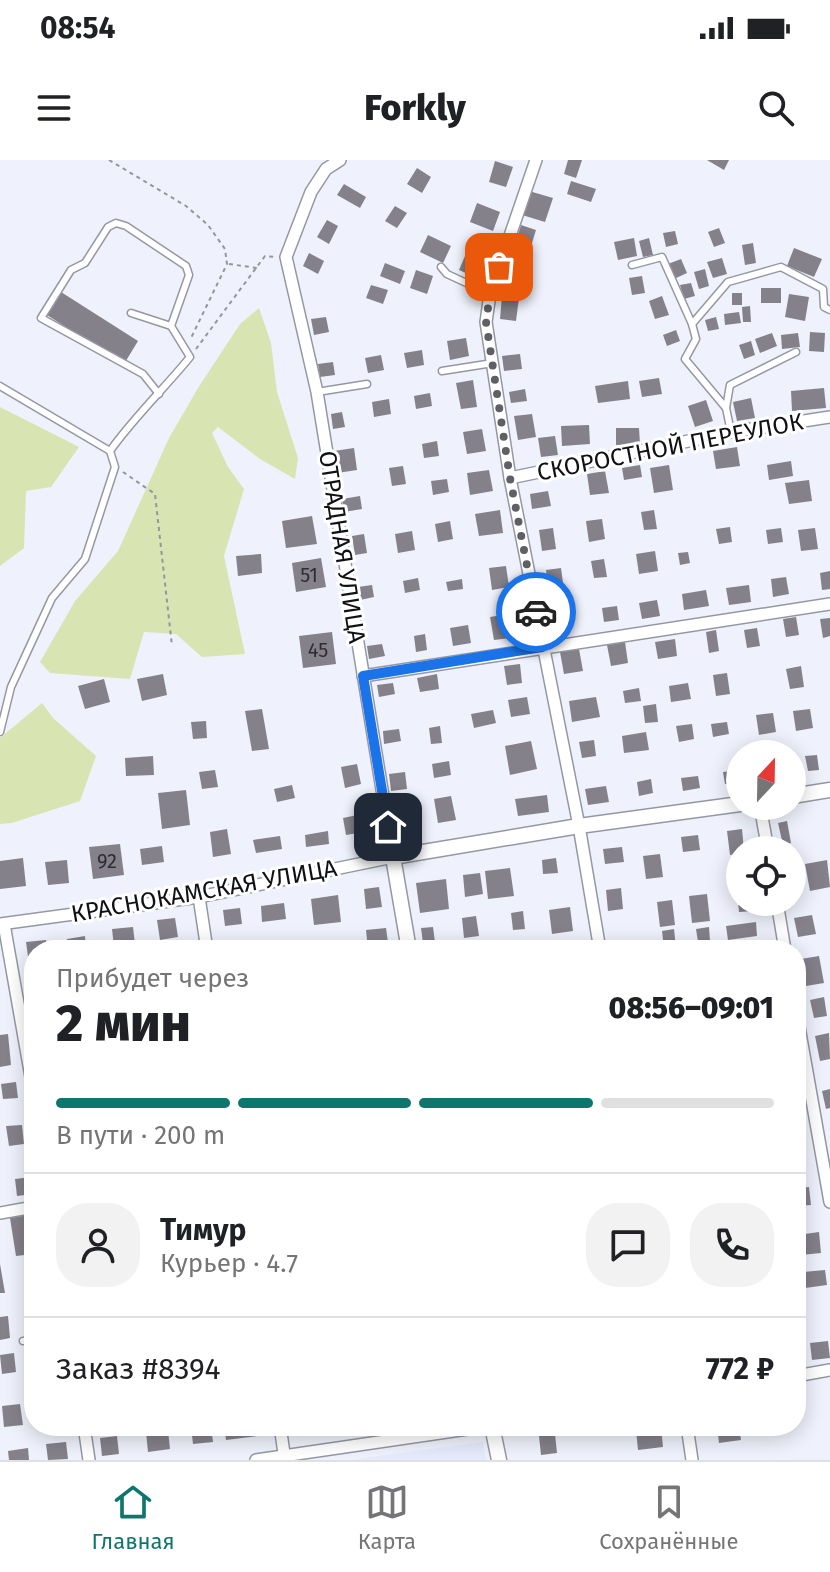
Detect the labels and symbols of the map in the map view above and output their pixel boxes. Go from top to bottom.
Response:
pin [465,233,533,301]
street label: СКОРОСТНОЙ ПЕРЕУЛОК [535,407,805,487]
street label: ОТРАДНАЯ УЛИЦА [313,449,371,645]
house number: 51 [300,563,318,587]
courier [496,572,576,652]
house number: 45 [308,638,328,662]
north arrow [726,740,806,820]
pin [354,793,422,861]
house number: 92 [97,849,117,873]
street label: КРАСНОКАМСКАЯ УЛИЦА [69,854,339,928]

